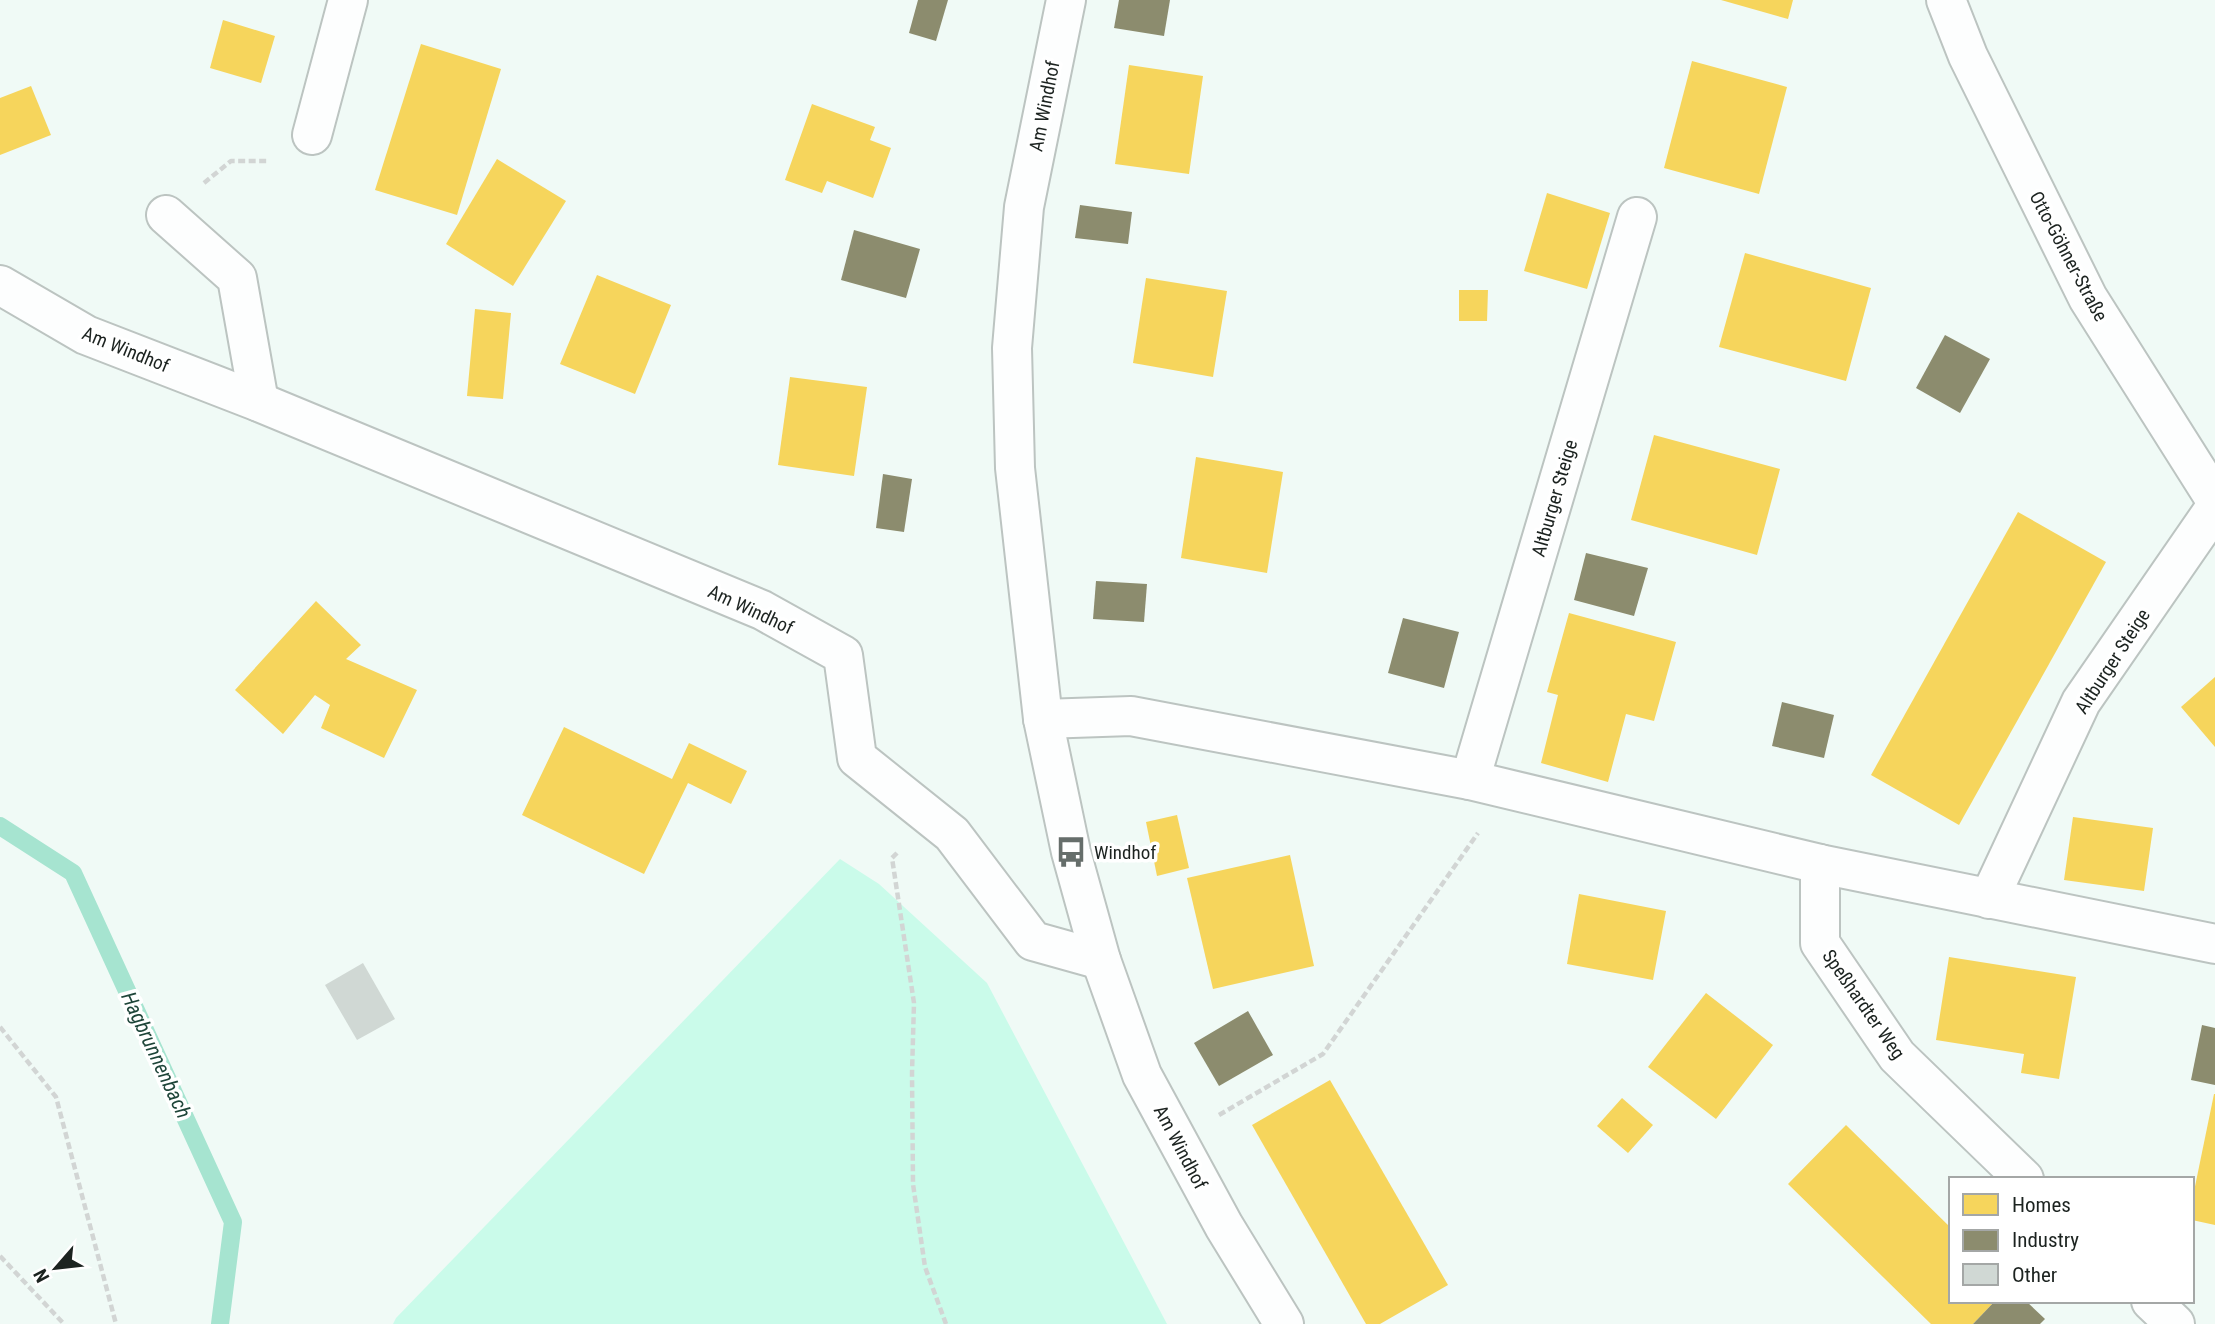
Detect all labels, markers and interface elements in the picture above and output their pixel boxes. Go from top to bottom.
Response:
street label: Am Windhof [1024,59,1065,153]
street label: Otto-Göhner-Straße [2025,187,2113,325]
street label: Am Windhof [79,322,173,377]
street label: Altburger Steige [1527,437,1582,559]
street label: Am Windhof [704,580,797,639]
street label: Altburger Steige [2070,604,2155,718]
bus stop icon: Windhof [1054,835,1088,869]
place label: Windhof [1094,841,1156,864]
street label: Speßhardter Weg [1817,945,1910,1064]
water label: Hagbrunnenbach [116,988,196,1122]
street label: Am Windhof [1149,1101,1212,1193]
legend [1949,1177,2194,1303]
text: Homes [2012,1193,2071,1217]
text: Industry [2012,1228,2079,1252]
north arrow [21,1233,91,1303]
text: Other [2012,1263,2057,1287]
text: N [29,1265,54,1286]

